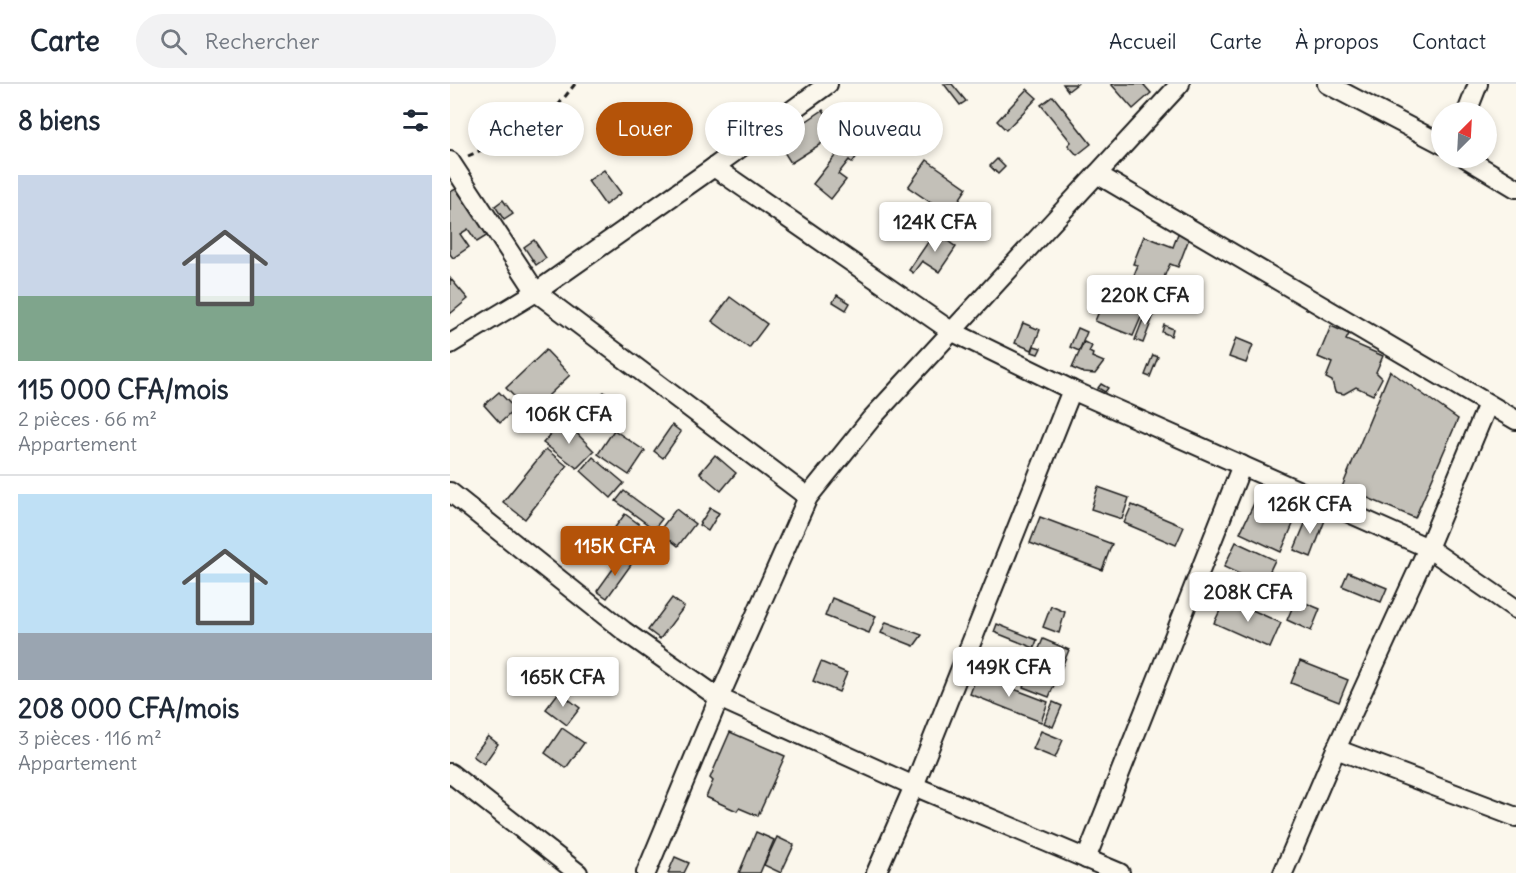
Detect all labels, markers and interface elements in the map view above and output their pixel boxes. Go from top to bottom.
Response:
search box [136,14,556,68]
text: Carte [30,23,100,59]
icon: search [157,25,190,58]
text: Rechercher [205,27,320,55]
text: Accueil [1109,28,1177,55]
text: Carte [1210,28,1262,55]
text: À propos [1295,28,1379,55]
text: Contact [1412,28,1486,55]
chip: Acheter [468,102,584,156]
chip: Louer [596,102,693,156]
chip: Filtres [705,102,805,156]
chip: Nouveau [817,102,943,156]
north arrow [1431,102,1497,168]
map controls [1431,102,1497,168]
text: 8 biens [18,104,100,137]
icon: filters [399,104,432,137]
pin: 124K CFA [873,202,997,253]
text: 124K CFA [893,209,977,234]
icon: home [171,214,279,322]
pin: 220K CFA [1083,275,1207,326]
text: 220K CFA [1101,282,1189,307]
text: 115 000 CFA/mois [18,373,229,406]
pin: 106K CFA [507,394,631,445]
text: 106K CFA [526,401,612,426]
text: 2 pièces · 66 m² [18,406,157,431]
text: Appartement [18,431,137,456]
pin: 126K CFA [1248,484,1372,535]
text: 126K CFA [1268,491,1352,516]
pin: 115K CFA [553,526,677,577]
icon: home [171,533,279,641]
text: 115K CFA [575,533,655,558]
pin: 208K CFA [1186,572,1310,623]
text: 208K CFA [1203,579,1293,604]
pin: 149K CFA [947,647,1071,698]
text: 149K CFA [967,654,1051,679]
pin: 165K CFA [501,657,625,708]
text: 165K CFA [521,664,605,689]
text: 208 000 CFA/mois [18,692,239,725]
text: 3 pièces · 116 m² [18,725,162,750]
text: Appartement [18,750,137,775]

